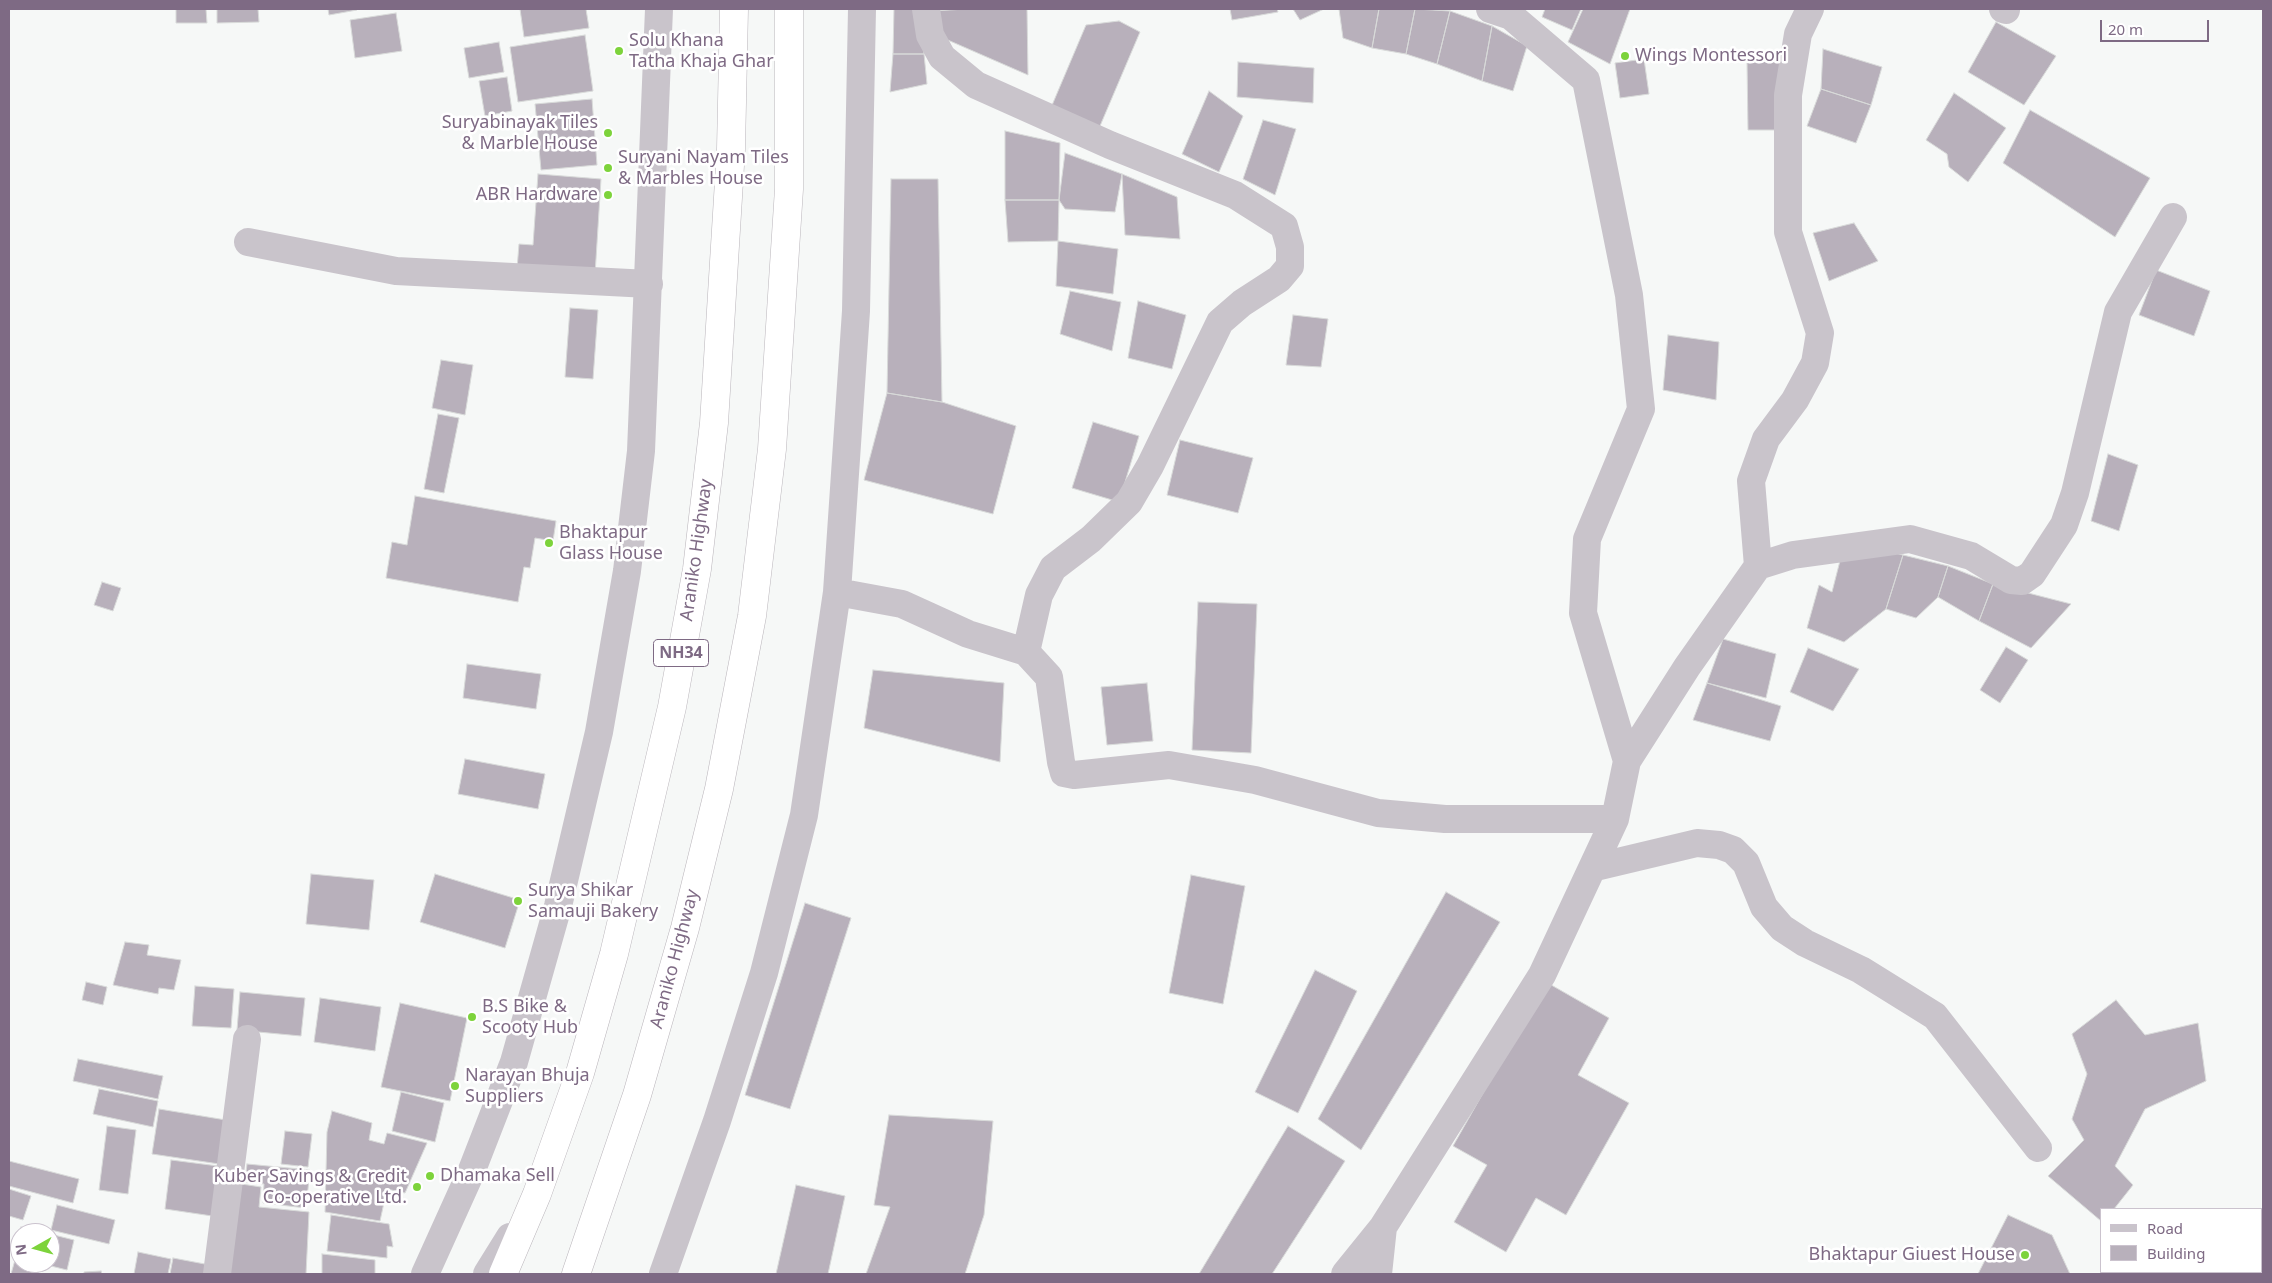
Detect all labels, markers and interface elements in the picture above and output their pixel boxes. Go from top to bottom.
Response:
scale bar [2102,10,2211,42]
text: 20 m [2108,19,2143,39]
place label: Solu Khana Tatha Khaja Ghar [629,30,774,72]
marker: Solu Khana Tatha Khaja Ghar [613,45,625,57]
place label: Wings Montessori [1635,45,1787,67]
marker: Wings Montessori [1619,50,1631,62]
place label: Suryabinayak Tiles & Marble House [442,112,598,154]
marker: Suryabinayak Tiles & Marble House [602,127,614,139]
place label: Suryani Nayam Tiles & Marbles House [618,147,789,190]
marker: Suryani Nayam Tiles & Marbles House [602,162,614,174]
place label: ABR Hardware [476,184,598,206]
marker: ABR Hardware [602,189,614,201]
street label: Araniko Highway [676,478,718,622]
place label: Bhaktapur Glass House [559,522,663,564]
marker: Bhaktapur Glass House [543,537,555,549]
road number: NH34 [654,640,708,666]
place label: Surya Shikar Samauji Bakery [528,880,658,922]
street label: Araniko Highway [646,887,704,1031]
marker: Surya Shikar Samauji Bakery [512,895,524,907]
place label: B.S Bike & Scooty Hub [482,996,578,1038]
marker: B.S Bike & Scooty Hub [466,1011,478,1023]
place label: Narayan Bhuja Suppliers [465,1065,590,1108]
marker: Narayan Bhuja Suppliers [449,1080,461,1092]
place label: Dhamaka Sell [440,1165,555,1187]
place label: Kuber Savings & Credit Co-operative Ltd. [213,1166,407,1208]
marker: Dhamaka Sell [424,1170,436,1182]
marker: Kuber Savings & Credit Co-operative Ltd. [411,1181,423,1193]
legend [2100,1208,2262,1273]
text: Road [2147,1218,2183,1238]
north arrow [10,1223,60,1273]
text: N [10,1243,31,1257]
text: Building [2147,1243,2205,1263]
place label: Bhaktapur Giuest House [1809,1244,2015,1266]
marker: Bhaktapur Giuest House [2019,1249,2031,1261]

